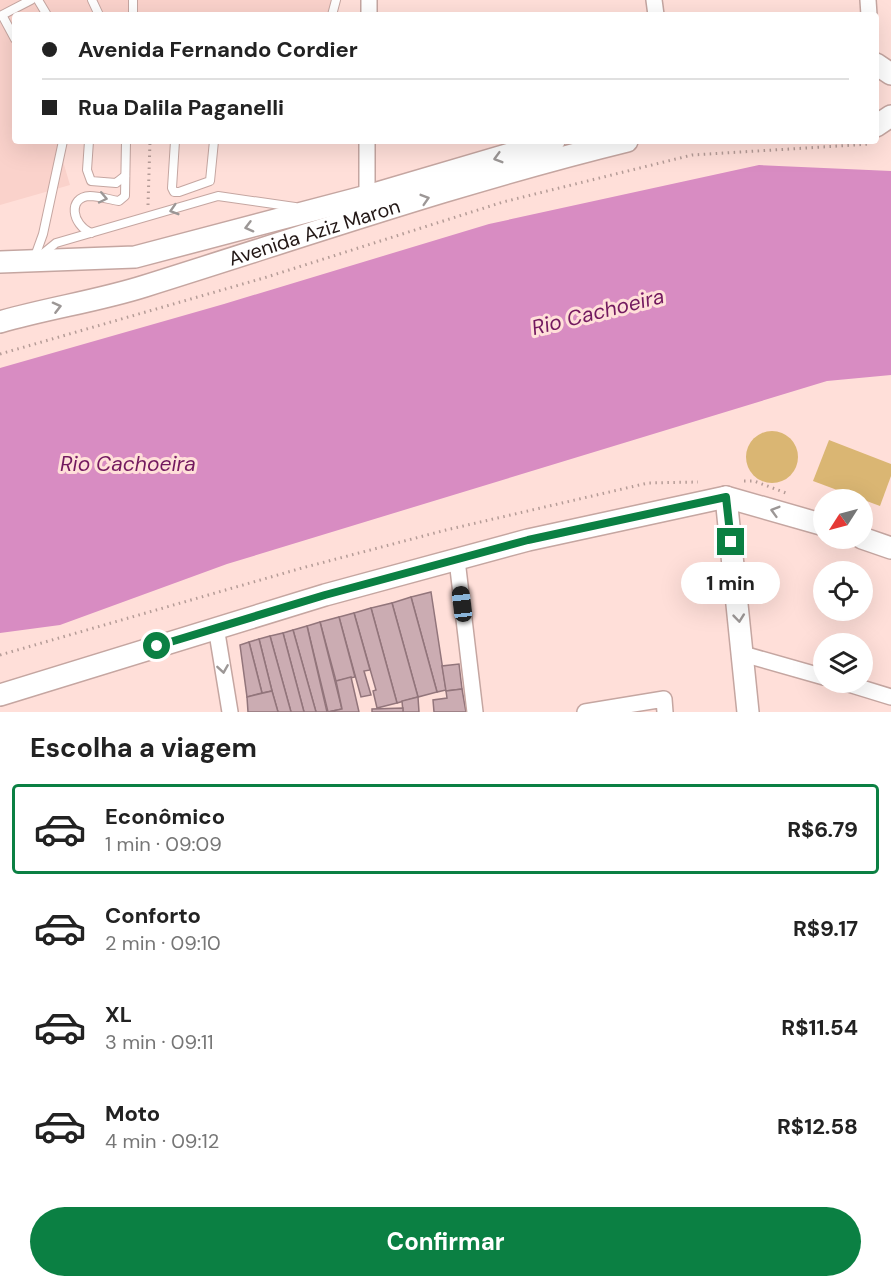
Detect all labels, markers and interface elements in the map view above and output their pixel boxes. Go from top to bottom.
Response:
text: Avenida Fernando Cordier [78,35,358,64]
text: Rua Dalila Paganelli [78,93,284,122]
one-way arrow [493,151,503,163]
one-way arrow [97,191,107,204]
street label: Avenida Aziz Maron [225,193,403,272]
one-way arrow [419,194,430,206]
one-way arrow [169,203,180,215]
one-way arrow [244,220,254,233]
water label: Rio Cachoeira [529,282,667,342]
one-way arrow [51,302,61,315]
water label: Rio Cachoeira [60,450,196,478]
north arrow [813,489,873,549]
map controls [813,489,873,693]
one-way arrow [770,506,781,518]
route end [717,528,744,555]
button: locate [813,561,873,621]
callout: 1 min [682,563,780,605]
text: 1 min [706,570,755,596]
car [451,585,473,623]
one-way arrow [732,614,745,623]
route start [143,632,170,659]
button: layers [813,633,873,693]
one-way arrow [216,664,229,674]
text: Escolha a viagem [30,730,257,765]
icon: car [33,802,87,856]
text: Econômico [105,802,225,831]
text: R$6.79 [787,815,858,844]
text: 1 min · 09:09 [105,831,222,857]
icon: car [33,901,87,955]
text: Conforto [105,901,201,930]
text: R$9.17 [793,914,858,943]
text: 2 min · 09:10 [105,930,221,956]
icon: car [33,1000,87,1054]
text: XL [105,1000,132,1029]
text: R$11.54 [781,1013,858,1042]
text: 3 min · 09:11 [105,1029,214,1055]
icon: car [33,1099,87,1153]
text: Moto [105,1099,160,1128]
text: R$12.58 [777,1112,858,1141]
text: 4 min · 09:12 [105,1128,219,1154]
button: Confirmar [30,1207,861,1276]

